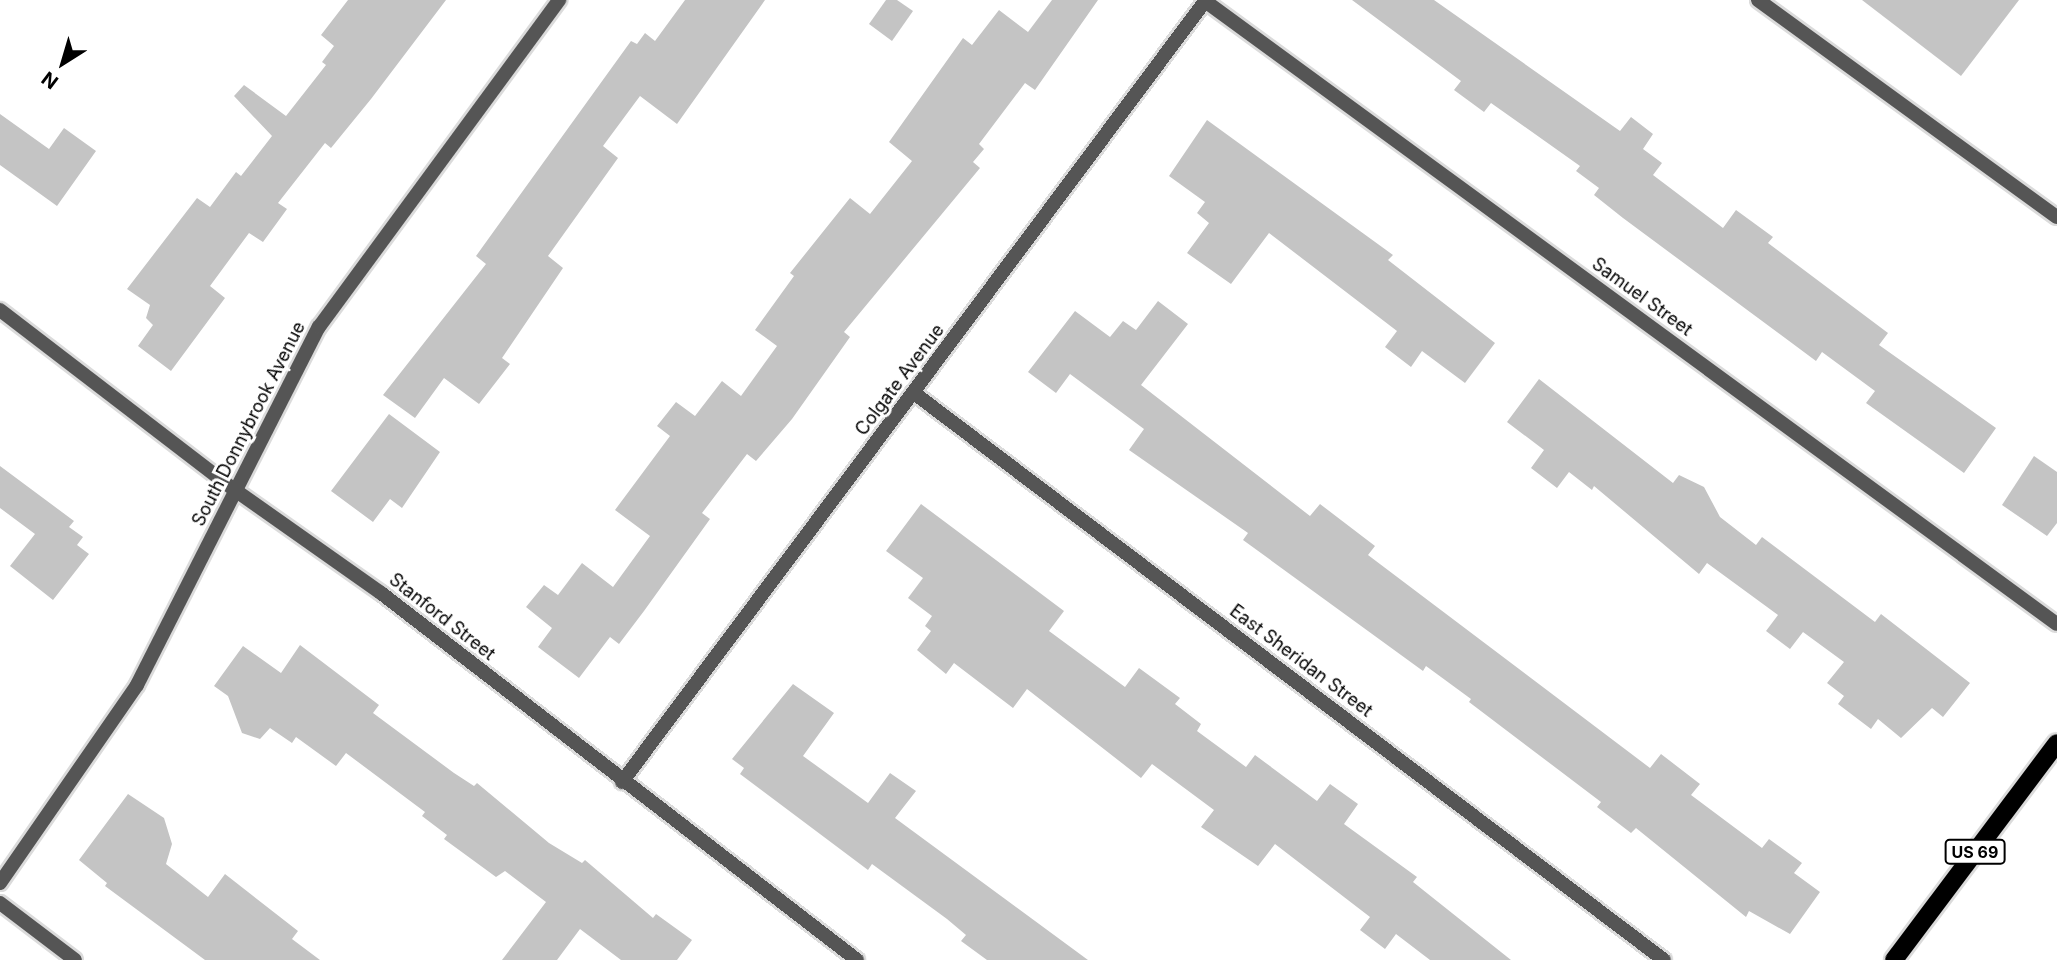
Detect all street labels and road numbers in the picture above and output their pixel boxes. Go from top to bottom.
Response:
street label: Samuel Street [1588,253,1696,341]
street label: South Donnybrook Avenue [188,318,310,530]
street label: Colgate Avenue [851,320,949,440]
street label: Stanford Street [385,569,499,665]
street label: East Sheridan Street [1225,600,1377,722]
road number: US 69 [1944,839,2007,864]

